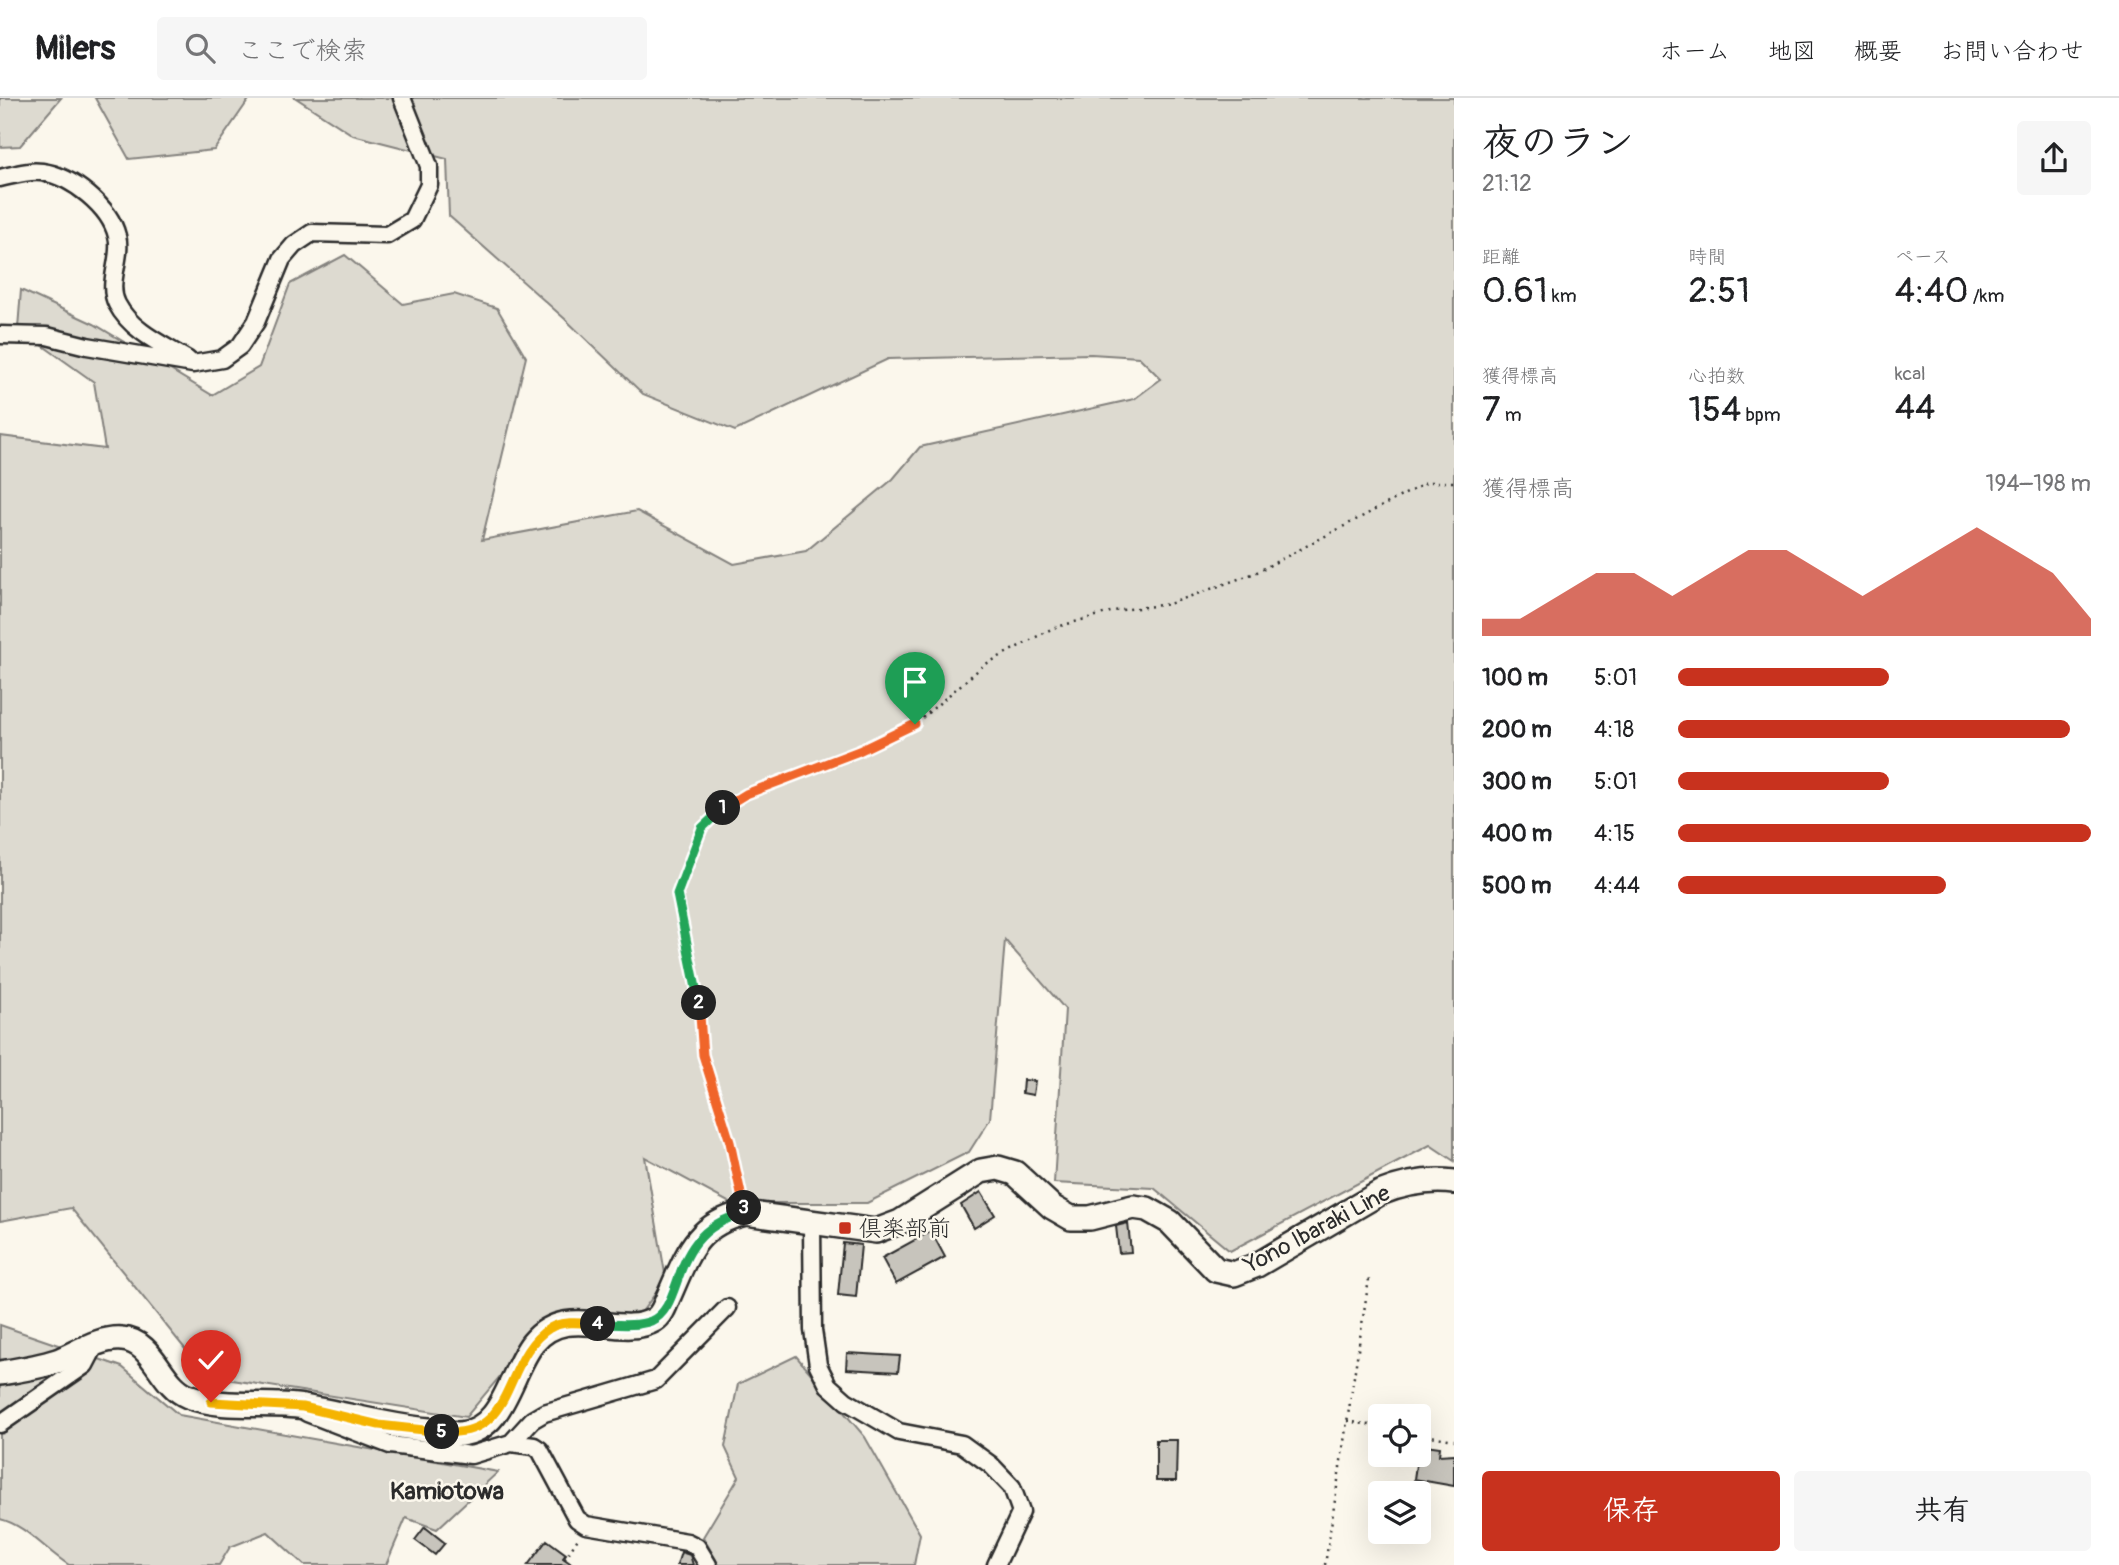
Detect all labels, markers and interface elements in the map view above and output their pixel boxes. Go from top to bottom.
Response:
search box [157,17,647,80]
text: Milers [35,28,115,69]
icon: search [181,29,219,67]
text: ここで検索 [237,35,367,67]
text: ホーム [1659,37,1730,66]
text: 地図 [1768,37,1816,66]
text: 概要 [1854,37,1902,66]
text: お問い合わせ [1940,37,2084,66]
text: 夜のラン [1482,119,1634,167]
button: share [2017,121,2091,195]
text: 21:12 [1482,169,1532,198]
text: 距離 [1482,245,1520,269]
text: 時間 [1688,245,1726,269]
text: ペース [1895,245,1951,269]
text: 0.61 [1482,269,1548,313]
text: 2:51 [1688,269,1750,313]
text: 4:40 [1895,269,1969,313]
text: km [1548,284,1577,308]
text: /km [1969,284,2004,308]
text: kcal [1895,362,1926,386]
text: 獲得標高 [1482,364,1558,388]
text: 心拍数 [1688,364,1745,388]
text: 44 [1895,386,1935,430]
text: 7 [1482,388,1501,432]
text: 154 [1688,388,1741,432]
text: m [1501,403,1522,427]
text: bpm [1741,403,1781,427]
text: 194–198 m [1985,469,2091,498]
text: 獲得標高 [1482,474,1574,503]
pin [885,652,945,724]
icon: arrive [896,663,934,701]
text: 100 m [1482,663,1548,692]
text: 5:01 [1594,663,1637,692]
text: 200 m [1482,715,1552,744]
text: 4:18 [1594,715,1634,744]
text: 300 m [1482,767,1552,796]
text: 5:01 [1594,767,1637,796]
pin: 1 [706,790,740,826]
text: 1 [719,795,726,819]
text: 400 m [1482,819,1552,848]
text: 4:15 [1594,819,1635,848]
text: 500 m [1482,871,1551,900]
text: 4:44 [1594,871,1640,900]
pin: 2 [682,986,716,1020]
text: 2 [693,990,704,1014]
street label: Yono Ibaraki Line [1238,1178,1396,1280]
pin: 3 [726,1190,762,1226]
text: 3 [738,1195,749,1219]
place label: 倶楽部前 [859,1214,951,1243]
marker: 倶楽部前 [837,1220,853,1236]
pin: 4 [580,1306,616,1342]
text: 4 [592,1311,603,1335]
pin [181,1330,241,1402]
icon: check [192,1341,230,1379]
map controls [1368,1404,1431,1544]
button: locate [1368,1404,1431,1467]
pin: 5 [424,1414,460,1450]
text: 5 [436,1419,447,1443]
button: 保存 [1482,1471,1780,1551]
button: 共有 [1794,1471,2091,1551]
district label: Kamiotowa [390,1477,504,1506]
button: layers [1368,1481,1431,1544]

